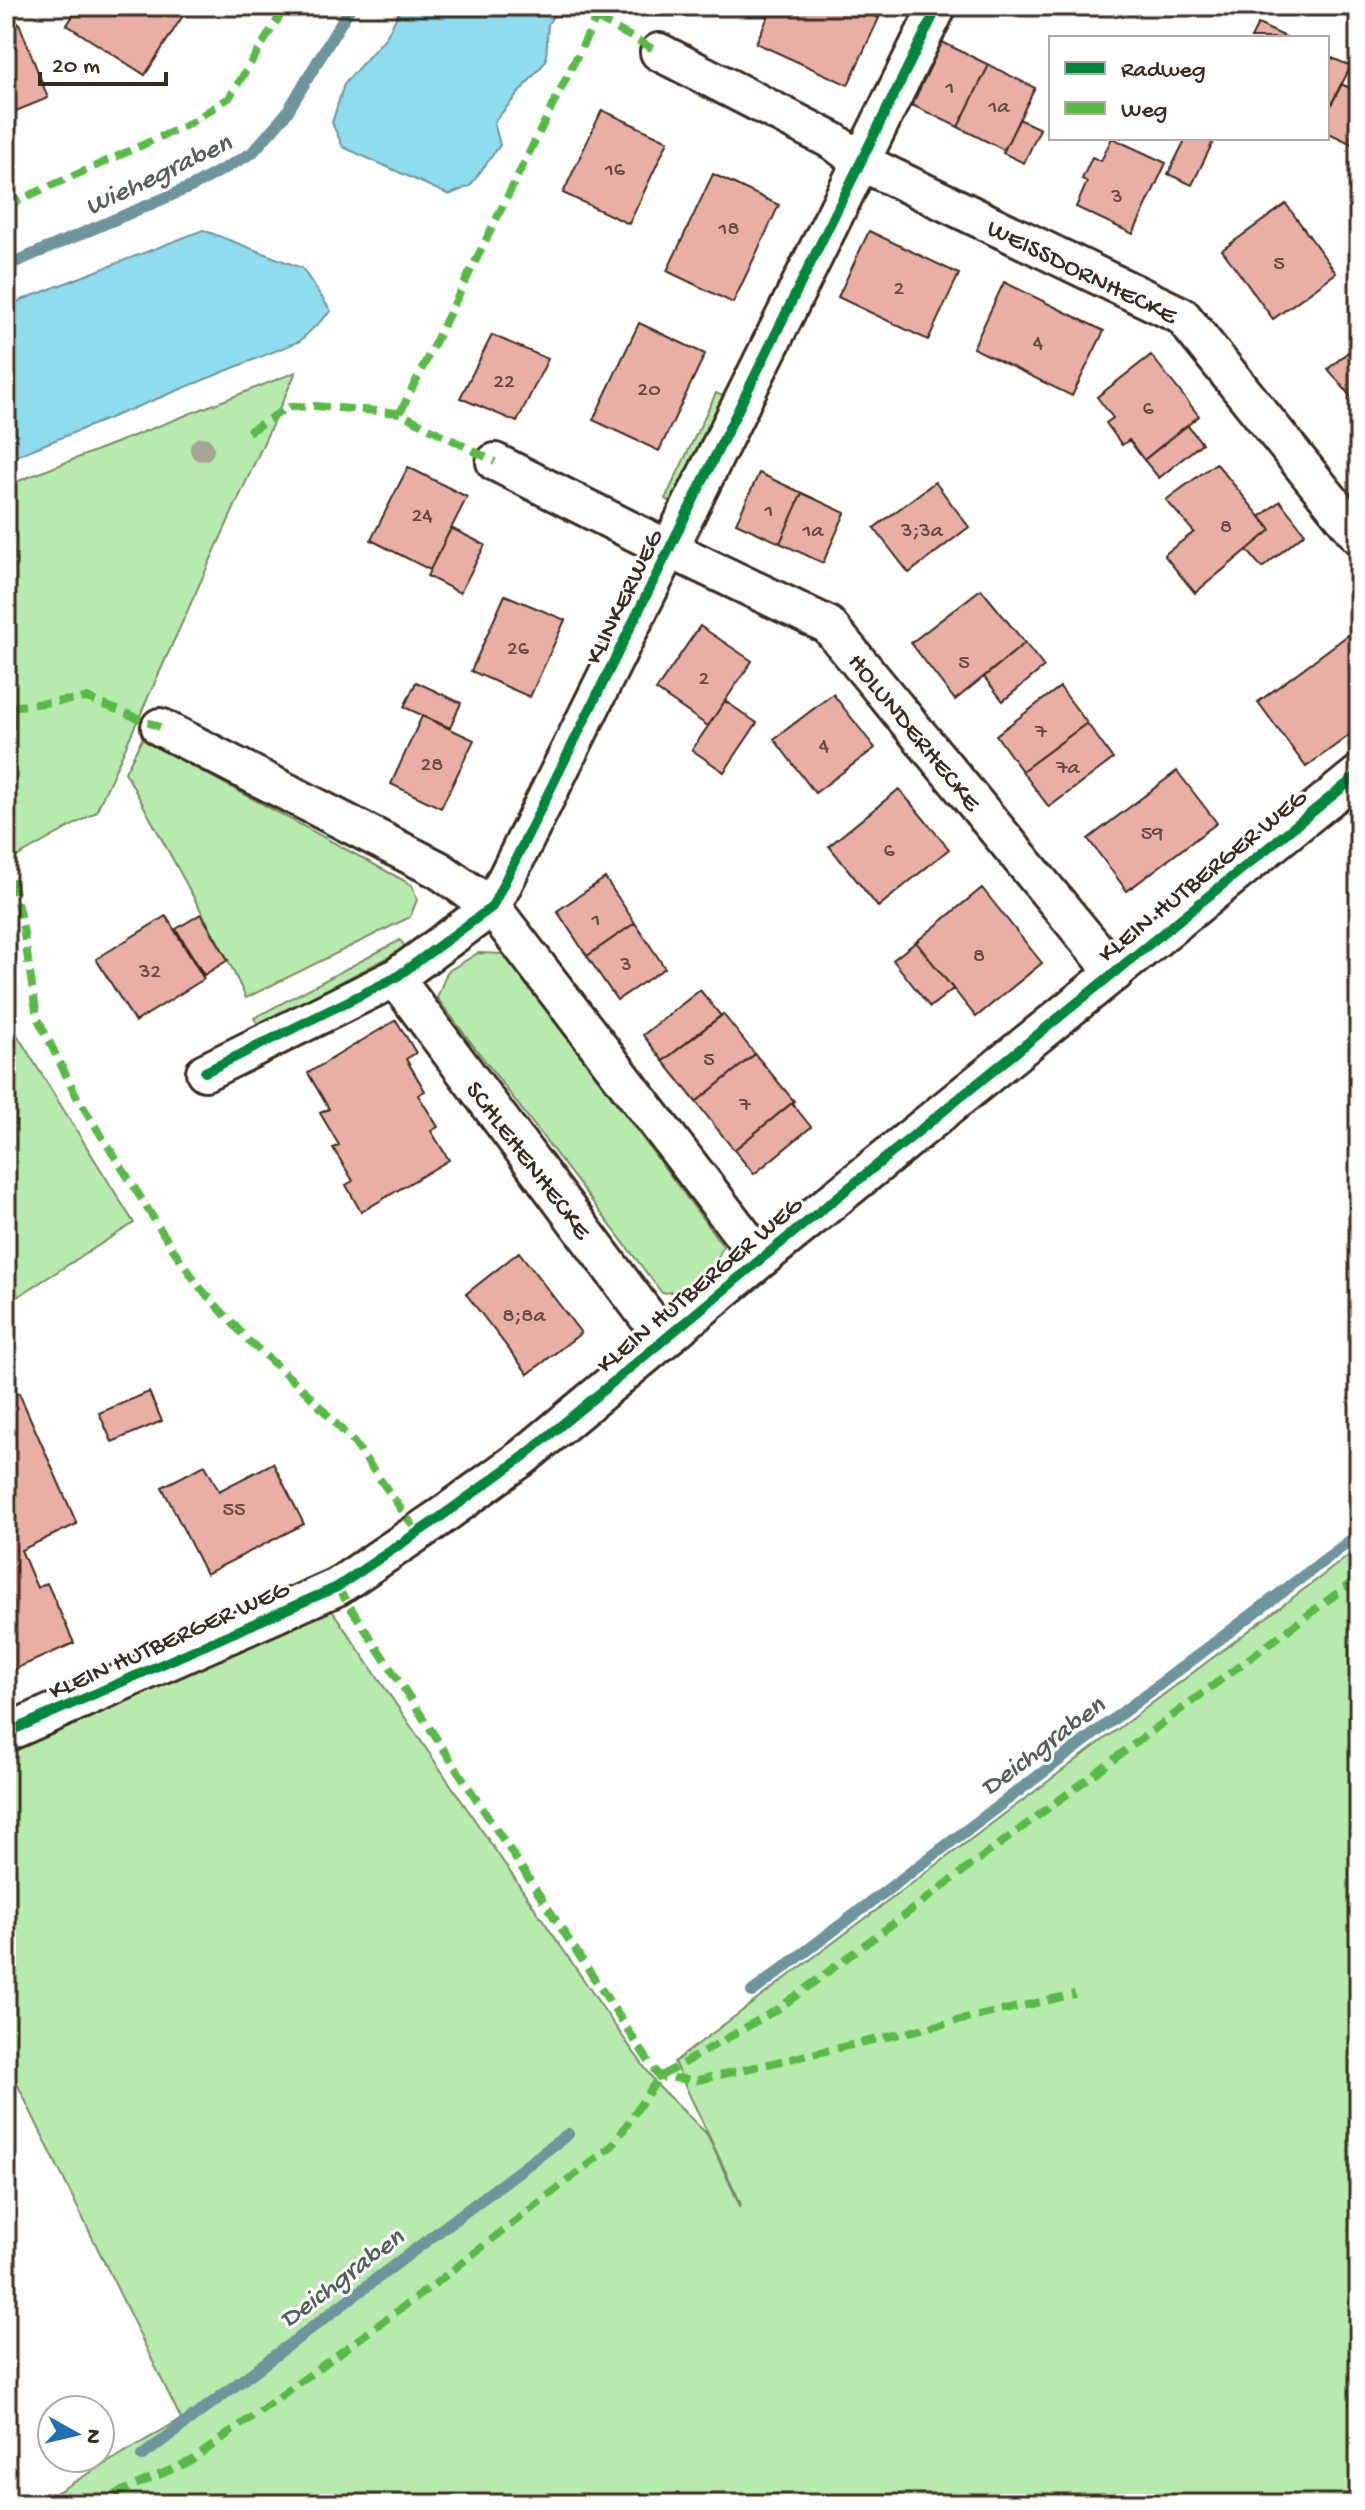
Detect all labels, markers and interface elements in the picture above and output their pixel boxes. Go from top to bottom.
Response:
scale bar [40,36,166,86]
legend [1049,36,1329,140]
text: 20 m [52,53,100,82]
text: Radweg [1121,57,1206,86]
house number: 1 [945,76,954,102]
house number: 1a [987,95,1010,121]
text: Weg [1121,97,1167,126]
water label: Wiehegraben [80,127,238,224]
house number: 16 [604,158,626,184]
house number: 3 [1110,185,1123,211]
street label: WEISSDORNHECKE [981,215,1182,334]
house number: 18 [718,217,739,243]
house number: 5 [1273,252,1285,278]
house number: 2 [894,277,905,303]
house number: 4 [1033,331,1044,357]
house number: 22 [493,370,515,396]
house number: 20 [637,378,661,404]
house number: 6 [1142,397,1154,423]
house number: 1 [764,499,773,525]
house number: 24 [411,504,433,530]
house number: 8 [1220,515,1232,541]
house number: 1a [801,519,824,545]
house number: 3;3a [900,519,944,545]
street label: KLINKERWEG [580,524,673,670]
house number: 26 [507,637,530,663]
street label: HOLUNDERHECKE [839,649,986,820]
house number: 5 [958,651,970,677]
house number: 2 [699,667,710,693]
house number: 7 [1034,720,1047,746]
house number: 4 [819,734,830,760]
house number: 28 [421,753,443,779]
house number: 7a [1055,756,1081,782]
street label: KLEIN HUTBERGER WEG [1093,783,1316,971]
house number: 59 [1141,822,1163,848]
house number: 6 [883,839,895,865]
house number: 1 [591,908,600,934]
house number: 8 [973,944,985,970]
house number: 3 [619,953,632,979]
house number: 32 [138,960,161,986]
house number: 5 [703,1048,715,1074]
street label: SCHLEHENHECKE [457,1076,597,1248]
house number: 7 [738,1093,751,1119]
street label: KLEIN HUTBERGER WEG [592,1190,811,1382]
house number: 8;8a [502,1304,546,1330]
house number: 55 [222,1498,246,1524]
street label: KLEIN HUTBERGER WEG [45,1575,296,1709]
water label: Deichgraben [975,1690,1113,1805]
water label: Deichgraben [274,2222,412,2337]
north arrow [36,2394,116,2474]
text: N [78,2427,106,2445]

